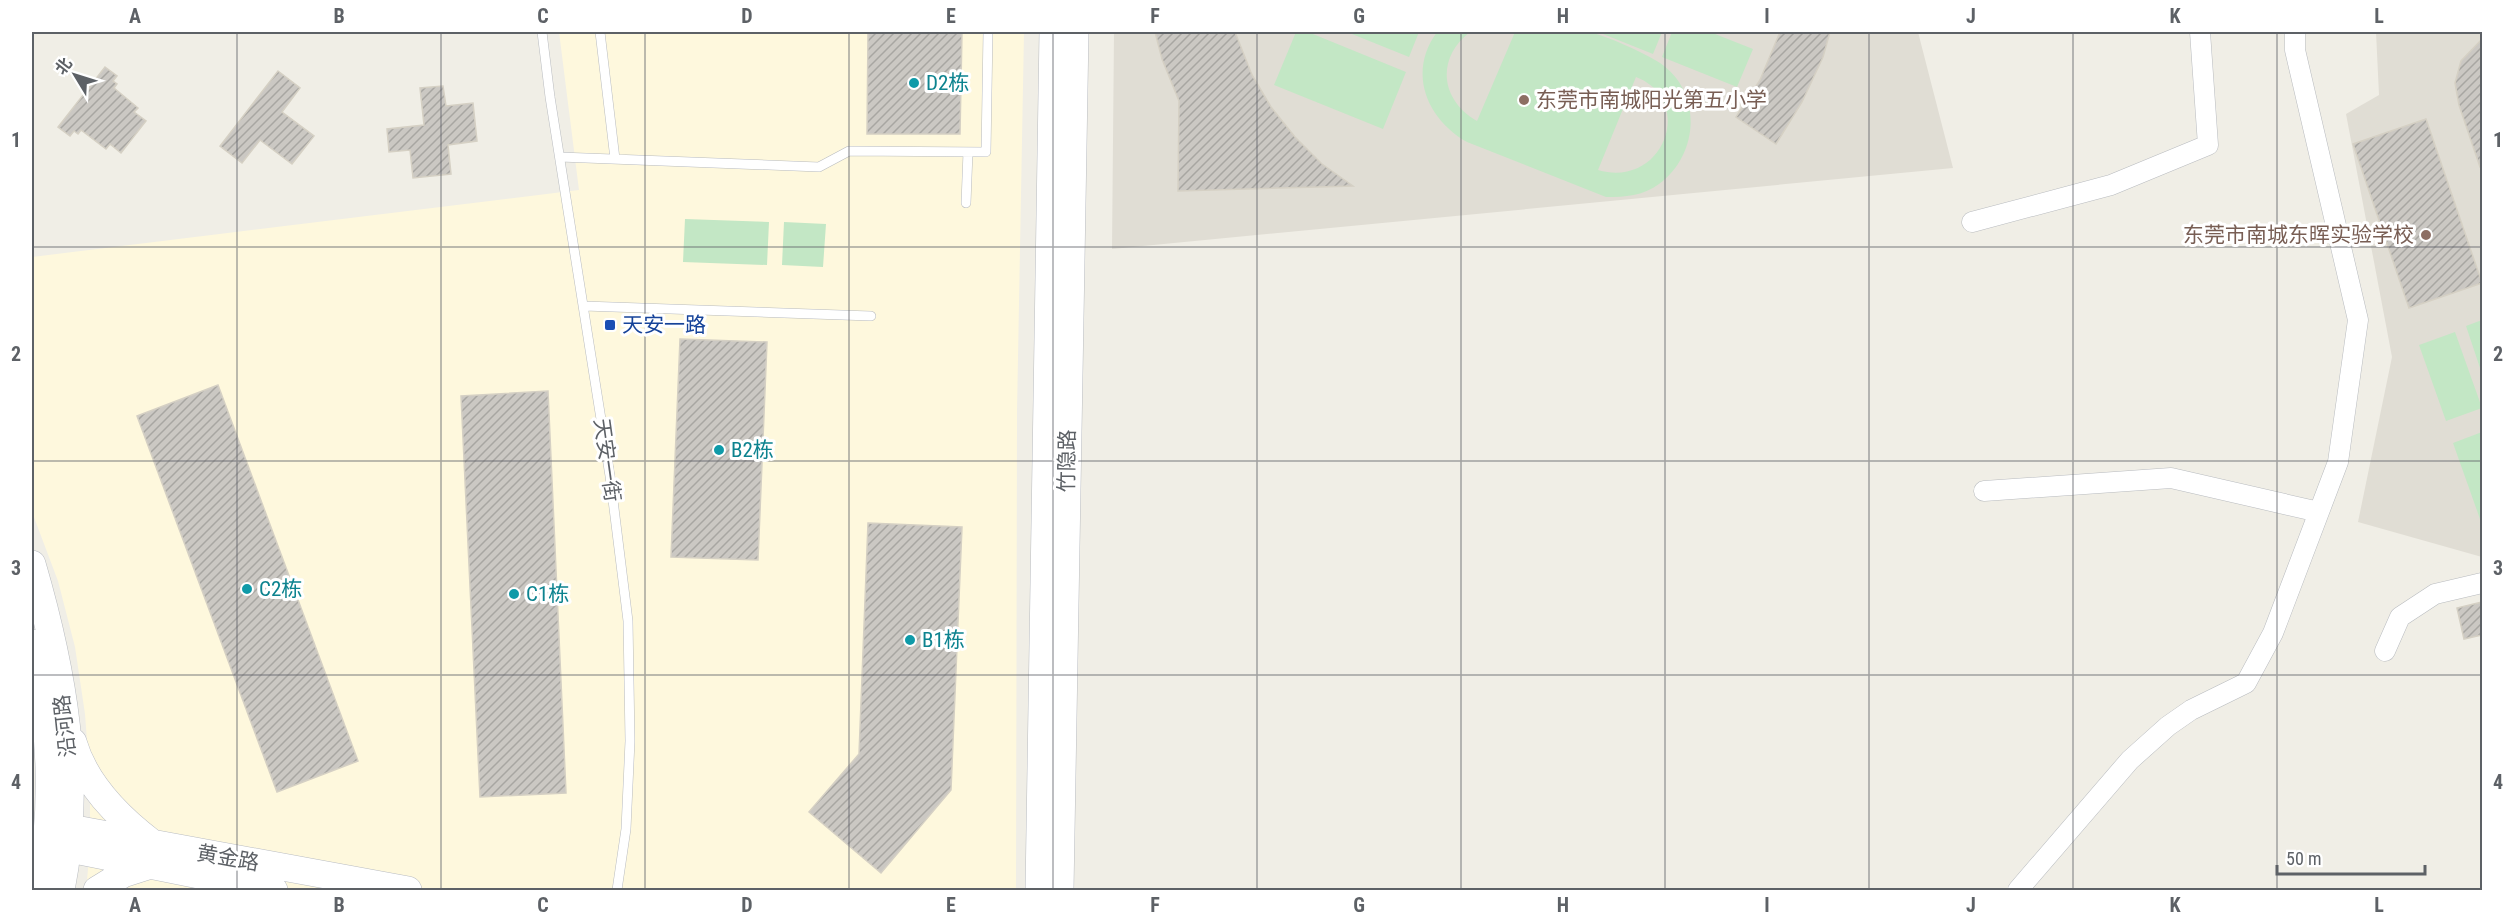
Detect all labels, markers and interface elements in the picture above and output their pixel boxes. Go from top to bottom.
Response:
text: A [129,4,141,28]
text: B [333,4,345,28]
text: C [537,4,549,28]
text: D [741,4,753,28]
text: E [946,4,956,28]
text: F [1150,4,1160,28]
text: G [1353,4,1365,28]
text: H [1557,4,1569,28]
text: I [1764,4,1770,28]
text: J [1966,4,1976,28]
text: K [2169,4,2181,28]
text: L [2374,4,2384,28]
north arrow [45,45,105,105]
text: 北 [51,54,76,78]
place label: D2栋 [926,71,969,95]
marker: D2栋 [907,76,921,90]
place label: 东莞市南城阳光第五小学 [1536,88,1767,112]
marker: 东莞市南城阳光第五小学 [1517,93,1531,107]
text: 1 [11,128,21,152]
text: 1 [2493,128,2503,152]
place label: 东莞市南城东晖实验学校 [2183,223,2414,247]
marker: 东莞市南城东晖实验学校 [2419,228,2433,242]
place label: 天安一路 [622,313,706,337]
marker: 天安一路 [603,318,617,332]
text: 2 [11,342,21,366]
text: 2 [2493,342,2503,366]
street label: 天安一街 [589,417,625,503]
street label: 竹隐路 [1054,429,1080,493]
place label: B2栋 [731,438,774,462]
marker: B2栋 [712,443,726,457]
text: 3 [11,556,21,580]
text: 3 [2493,556,2503,580]
place label: C2栋 [259,577,302,601]
marker: C2栋 [240,582,254,596]
place label: C1栋 [526,582,569,606]
marker: C1栋 [507,587,521,601]
place label: B1栋 [922,628,965,652]
marker: B1栋 [903,633,917,647]
street label: 沿河路 [50,693,80,759]
text: 4 [11,770,21,794]
text: 4 [2493,770,2503,794]
scale bar [2277,838,2426,876]
street label: 黄金路 [195,841,261,875]
text: 50 m [2286,848,2321,869]
text: A [129,893,141,917]
text: B [333,893,345,917]
text: C [537,893,549,917]
text: D [741,893,753,917]
text: E [946,893,956,917]
text: F [1150,893,1160,917]
text: G [1353,893,1365,917]
text: H [1557,893,1569,917]
text: I [1764,893,1770,917]
text: J [1966,893,1976,917]
text: K [2169,893,2181,917]
text: L [2374,893,2384,917]

